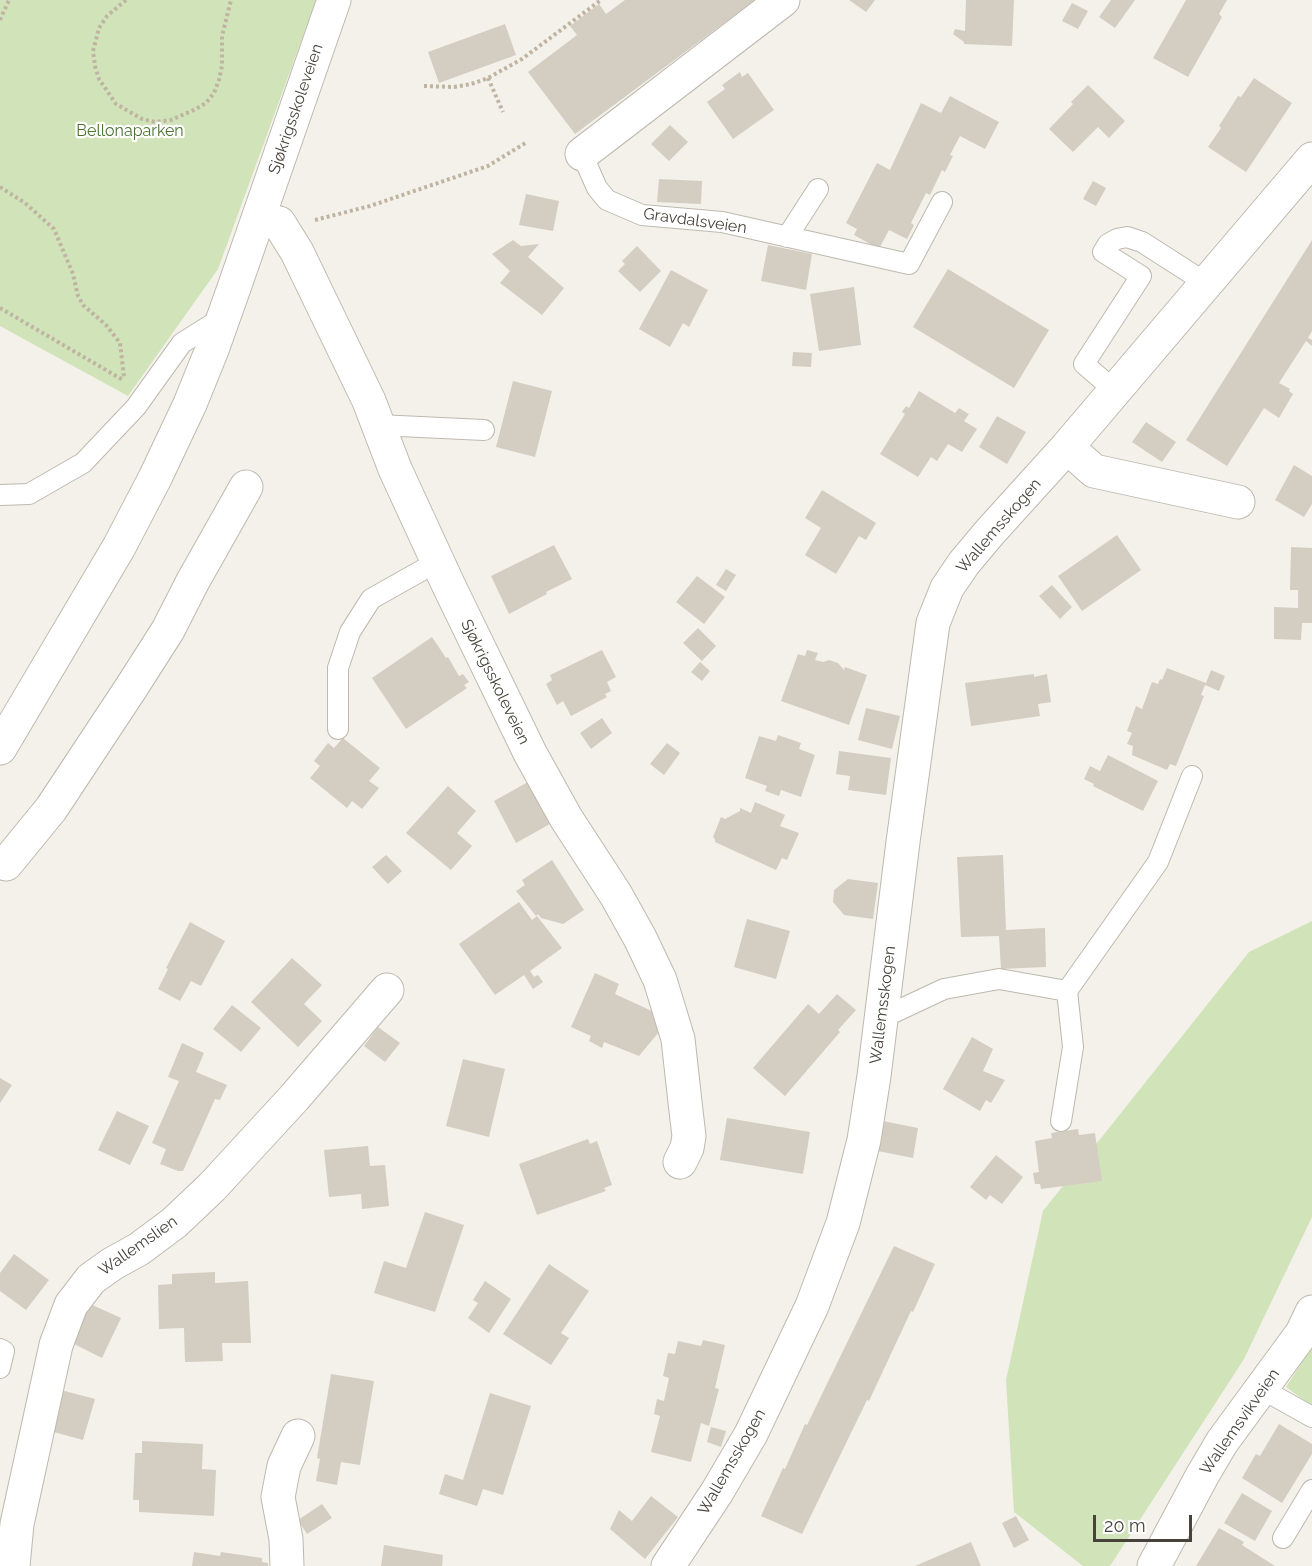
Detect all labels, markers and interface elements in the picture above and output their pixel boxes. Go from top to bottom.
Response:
street label: Sjøkrigsskoleveien [265,41,327,177]
park label: Bellonaparken [76,121,184,141]
street label: Gravdalsveien [642,204,748,238]
street label: Wallemsskogen [953,475,1045,577]
street label: Sjøkrigsskoleveien [456,616,534,748]
street label: Wallemsskogen [866,945,900,1065]
street label: Wallemslien [95,1212,181,1280]
street label: Wallemsvikveien [1196,1365,1284,1479]
street label: Wallemsskogen [694,1406,770,1518]
scale bar [1096,1503,1195,1541]
text: 20 m [1104,1515,1146,1536]

